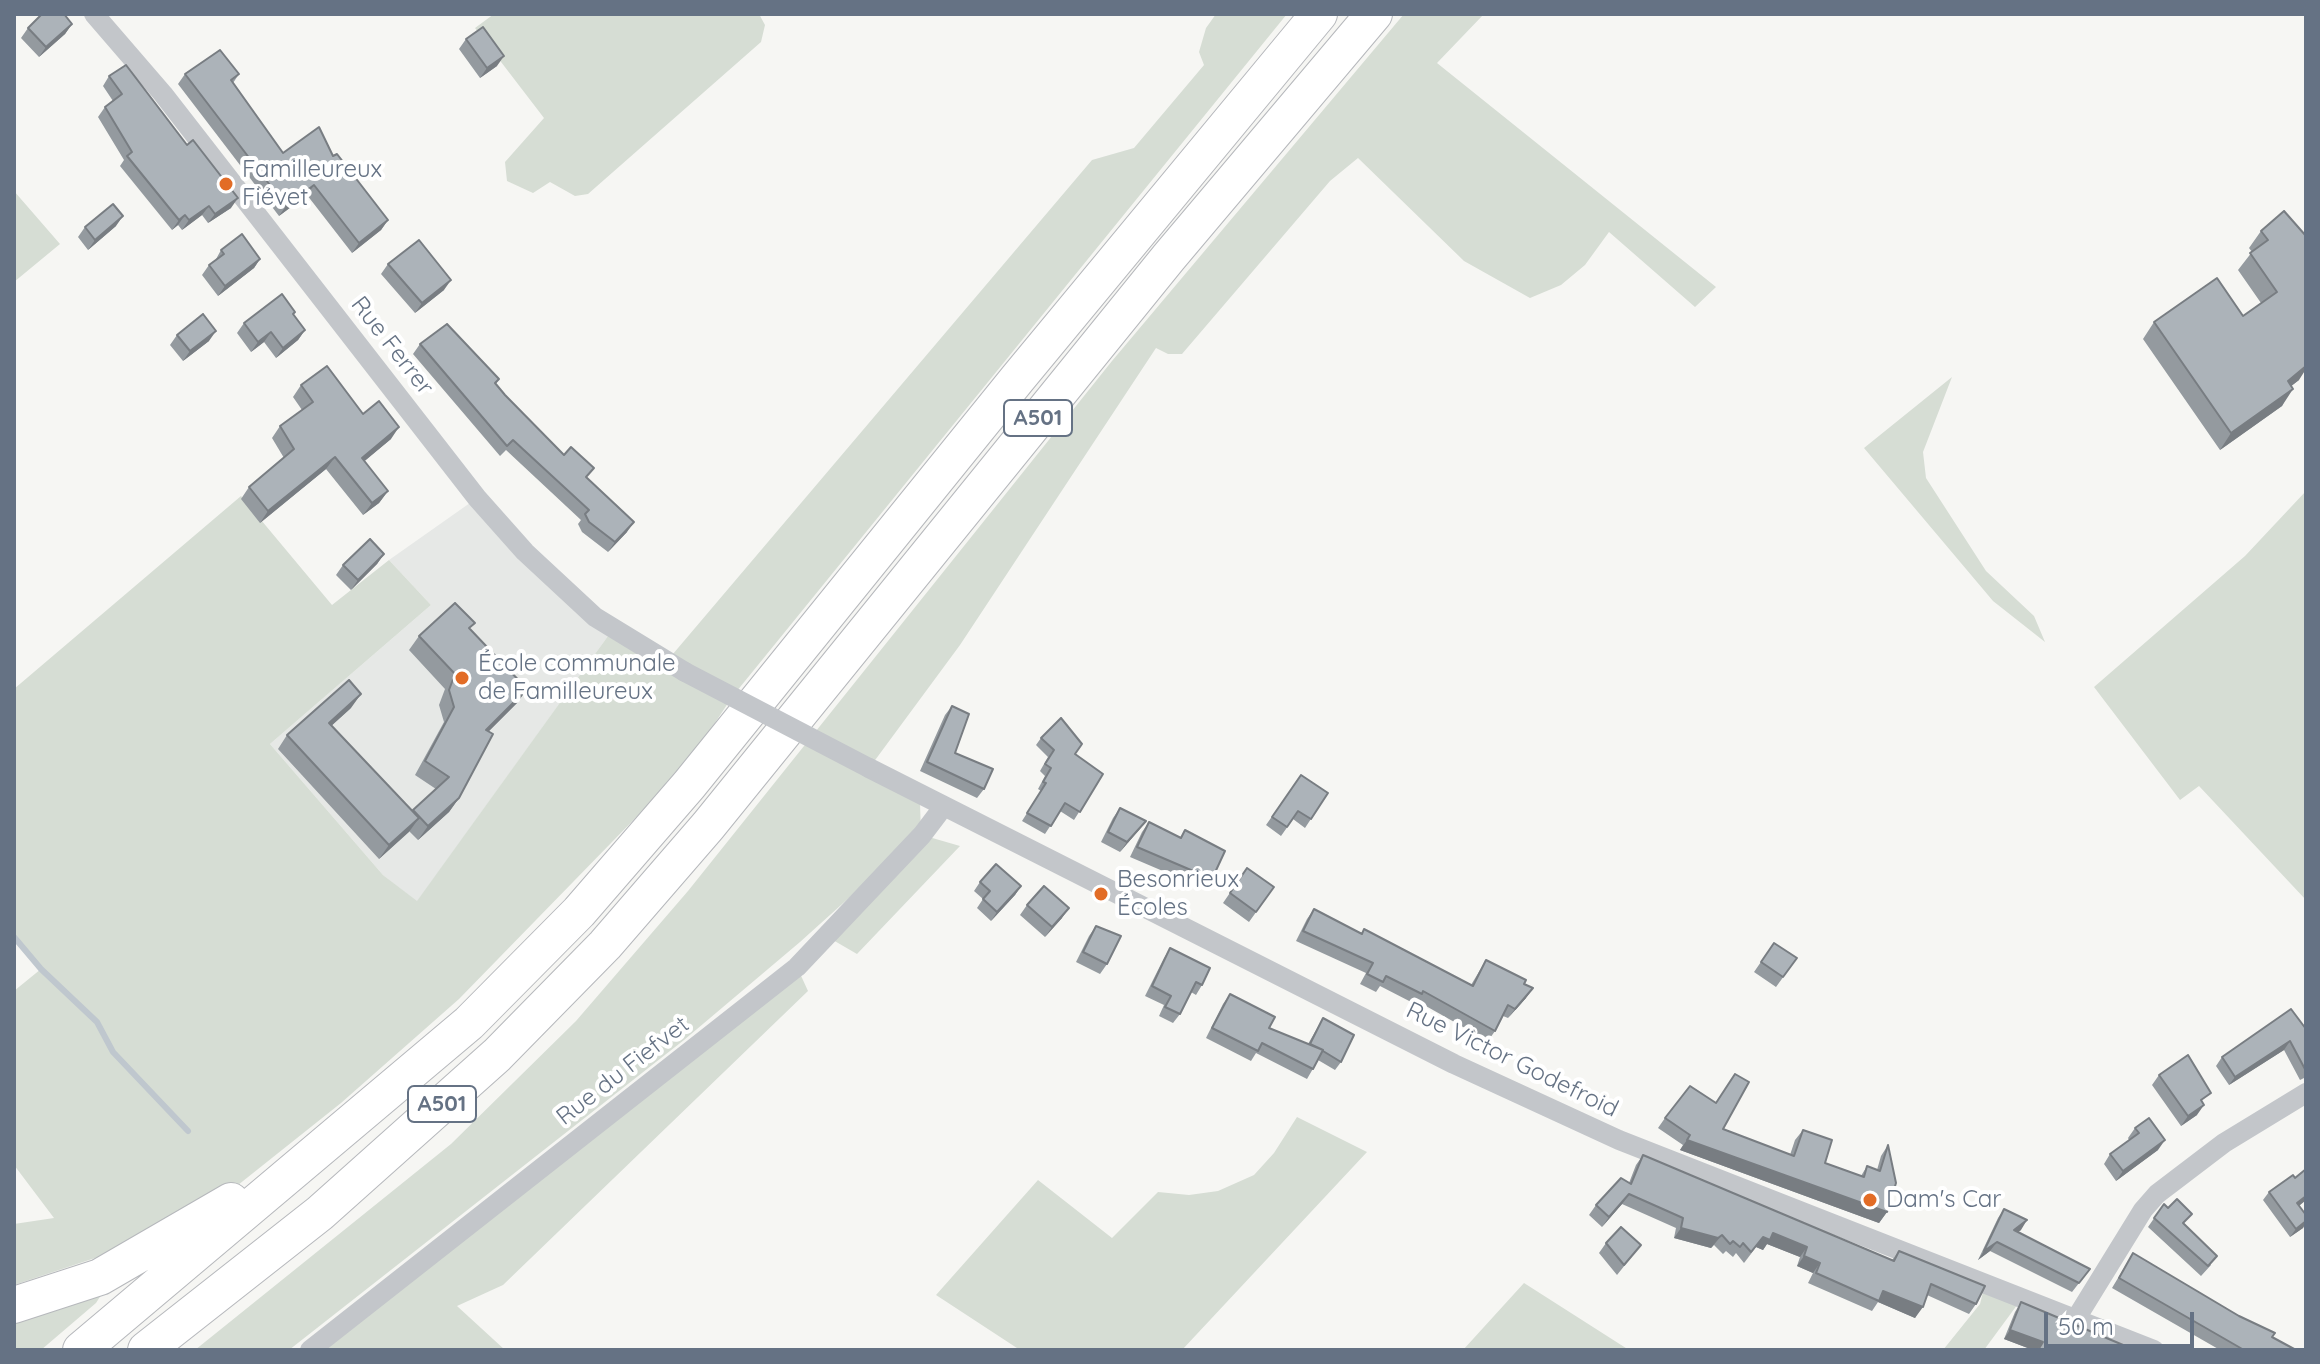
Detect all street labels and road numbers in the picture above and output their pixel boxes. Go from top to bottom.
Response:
street label: Rue Ferrer [345,291,439,401]
road number: A501 [1004,400,1072,436]
street label: Rue Victor Godefroid [1401,996,1623,1124]
street label: Rue du Fiefvet [551,1010,695,1132]
road number: A501 [408,1086,476,1122]

